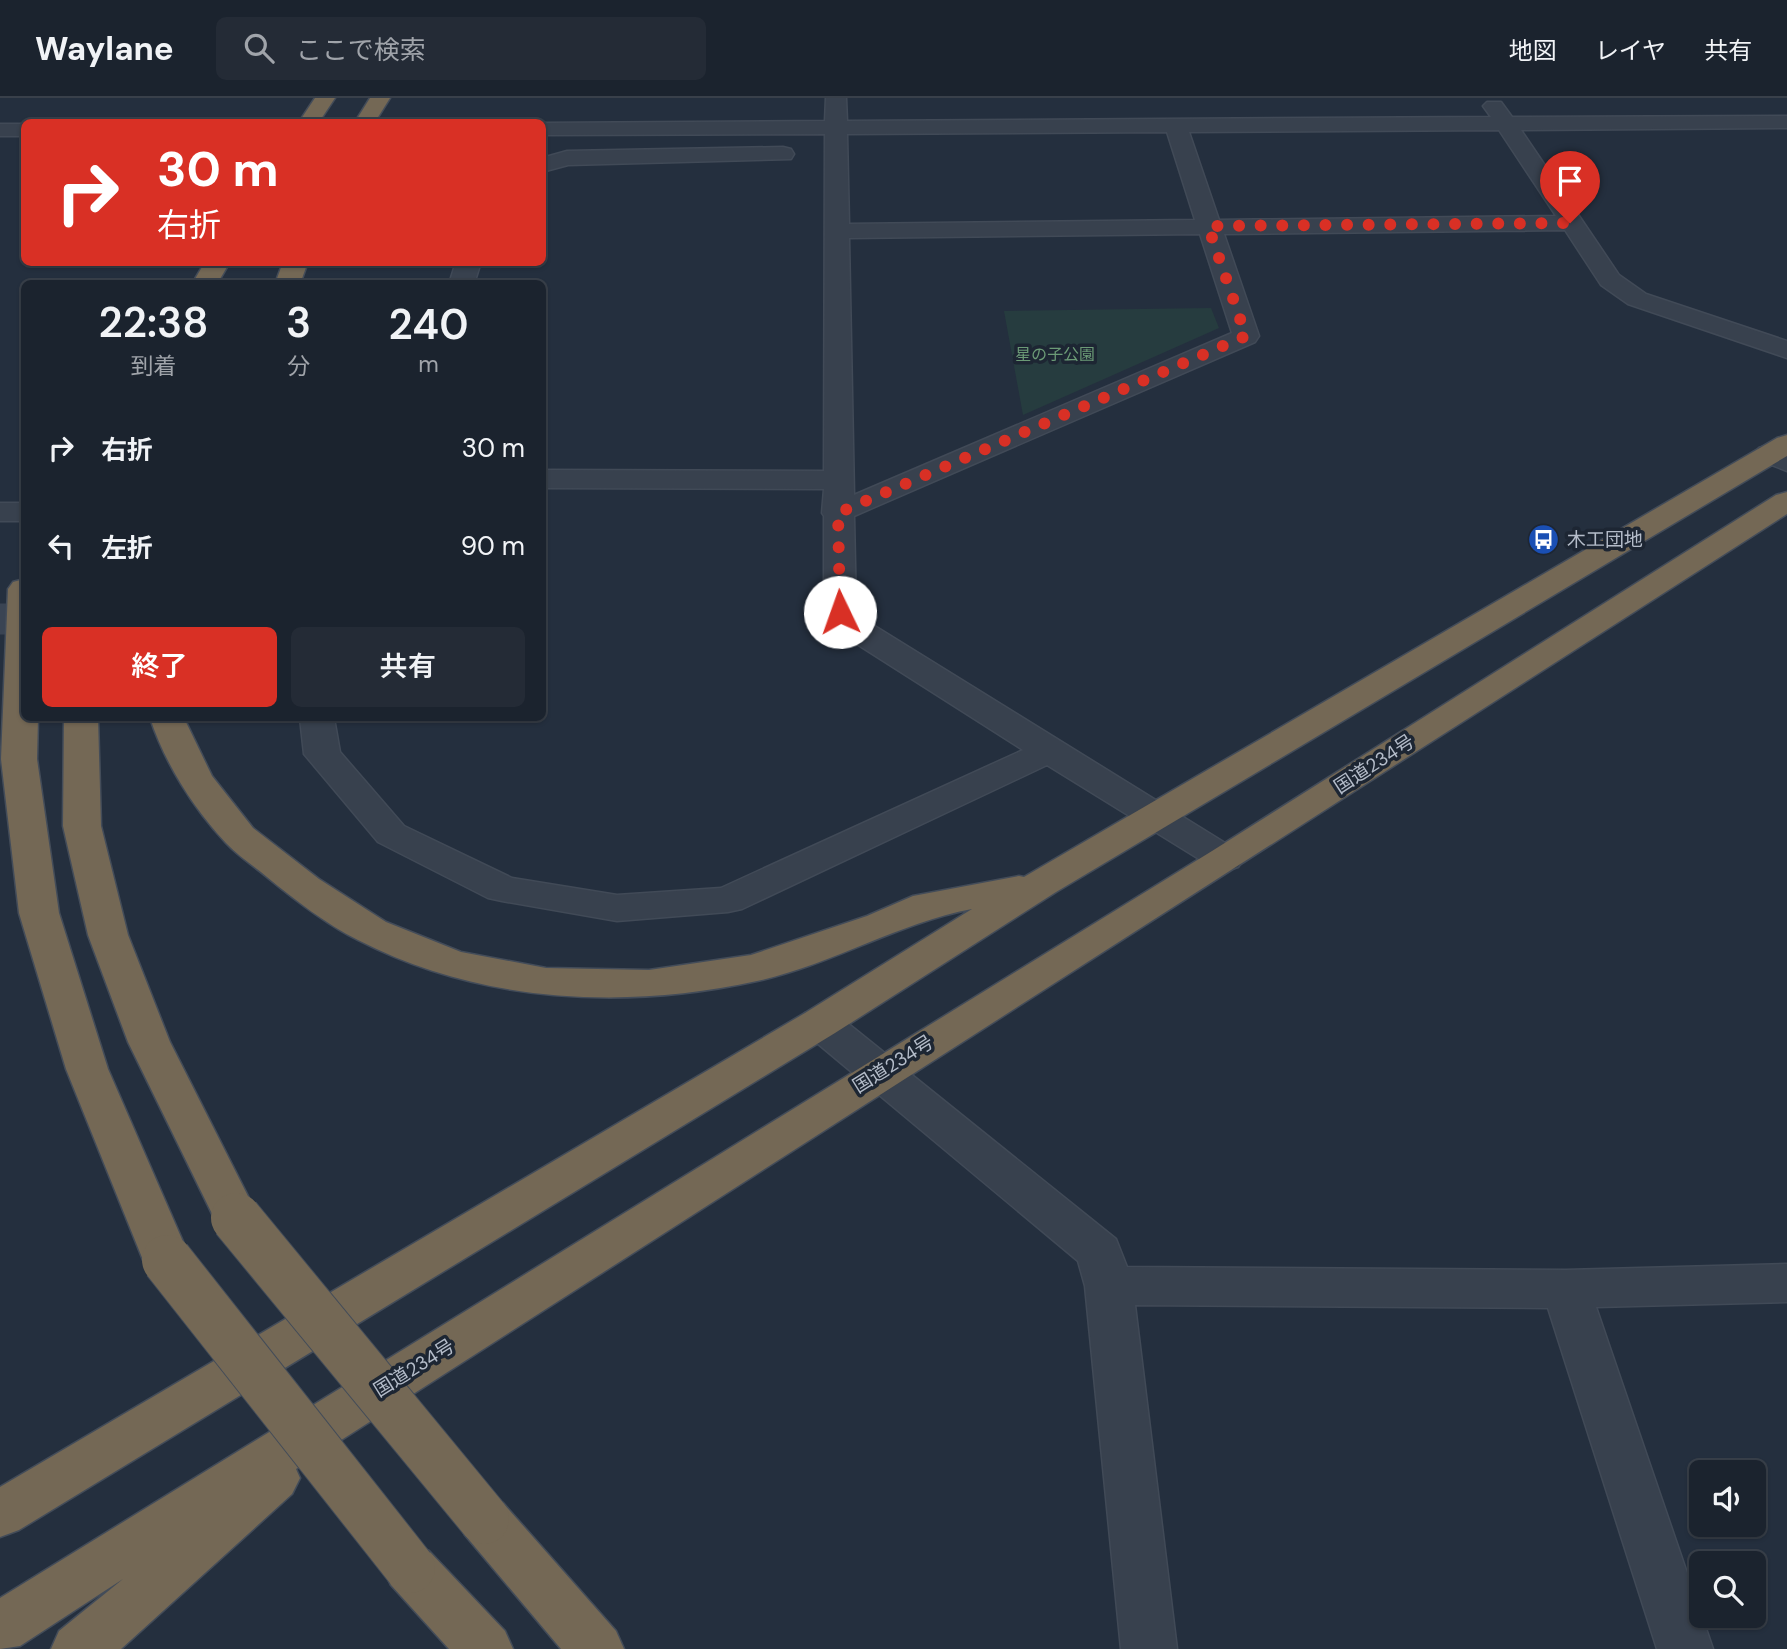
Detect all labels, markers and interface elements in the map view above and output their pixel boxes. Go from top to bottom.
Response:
search box [216,17,706,80]
text: Waylane [35,27,174,70]
icon: search [240,29,278,67]
text: ここで検索 [296,33,426,67]
text: 地図 [1509,35,1557,66]
text: レイヤ [1595,35,1666,66]
text: 共有 [1704,35,1752,66]
text: 30 m [157,137,279,201]
icon: right [42,147,133,238]
pin [1540,151,1600,223]
icon: arrive [1551,162,1589,200]
text: 右折 [157,204,221,246]
text: 22:38 [98,295,208,350]
text: 3 [286,295,311,350]
text: 240 [389,297,468,352]
park label: 星の子公園 [1015,344,1095,365]
text: m [418,349,439,379]
text: 到着 [130,351,176,381]
text: 分 [287,351,310,381]
icon: right [42,429,80,467]
text: 30 m [462,431,525,465]
text: 右折 [101,433,153,467]
bus stop icon: 木工団地 [1527,522,1561,556]
icon: left [42,527,80,565]
place label: 木工団地 [1567,527,1643,552]
text: 90 m [461,529,525,563]
text: 左折 [101,531,153,565]
position arrow [803,575,877,649]
button: 終了 [42,627,277,707]
button: 共有 [291,627,525,707]
street label: 国道234号 [1329,729,1419,799]
street label: 国道234号 [848,1029,938,1099]
street label: 国道234号 [369,1333,459,1403]
map controls [1689,1460,1766,1628]
button: sound [1689,1460,1766,1537]
button: search [1689,1551,1766,1628]

